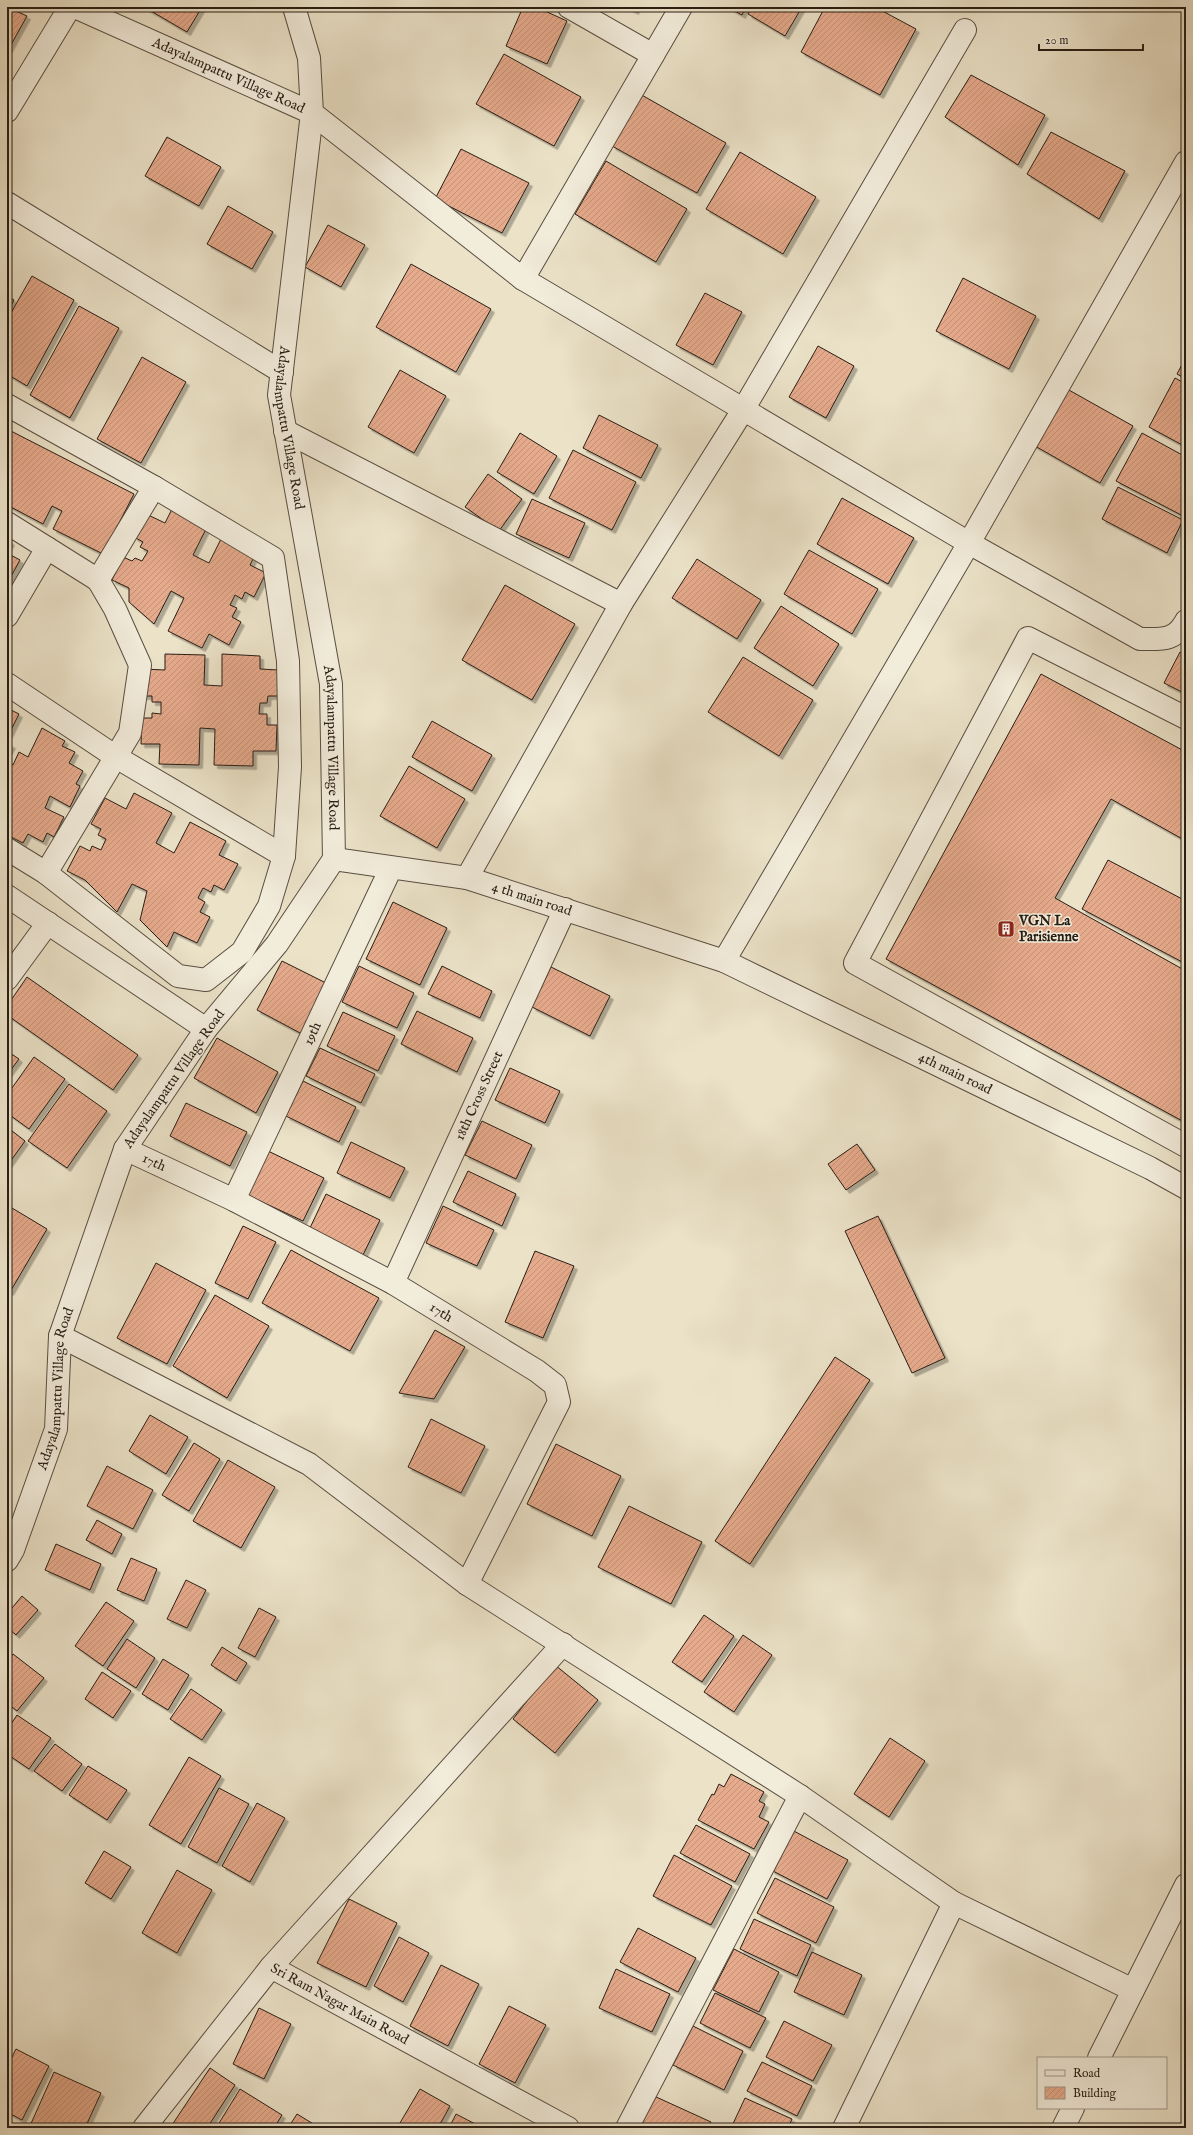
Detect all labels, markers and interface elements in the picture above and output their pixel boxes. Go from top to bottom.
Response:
scale bar [1039,26,1143,52]
street label: Adayalampattu Village Road [148,33,308,118]
text: 20 m [1045,33,1068,48]
street label: Adayalampattu Village Road [269,344,309,511]
street label: Adayalampattu Village Road [319,663,343,831]
street label: 4 th main road [490,878,575,920]
place label: VGN La Parisienne [1018,912,1079,946]
building icon: VGN La Parisienne [996,919,1016,939]
street label: Adayalampattu Village Road [119,1006,229,1153]
street label: 19th [299,1019,326,1048]
street label: 18th Cross Street [451,1048,507,1143]
street label: 4th main road [916,1048,995,1099]
street label: 17th [139,1149,169,1176]
street label: 17th [426,1298,456,1327]
street label: Adayalampattu Village Road [33,1305,78,1473]
street label: Sri Ram Nagar Main Road [267,1959,412,2049]
legend [1037,2057,1167,2109]
text: Road [1073,2066,1101,2081]
text: Building [1073,2086,1117,2101]

